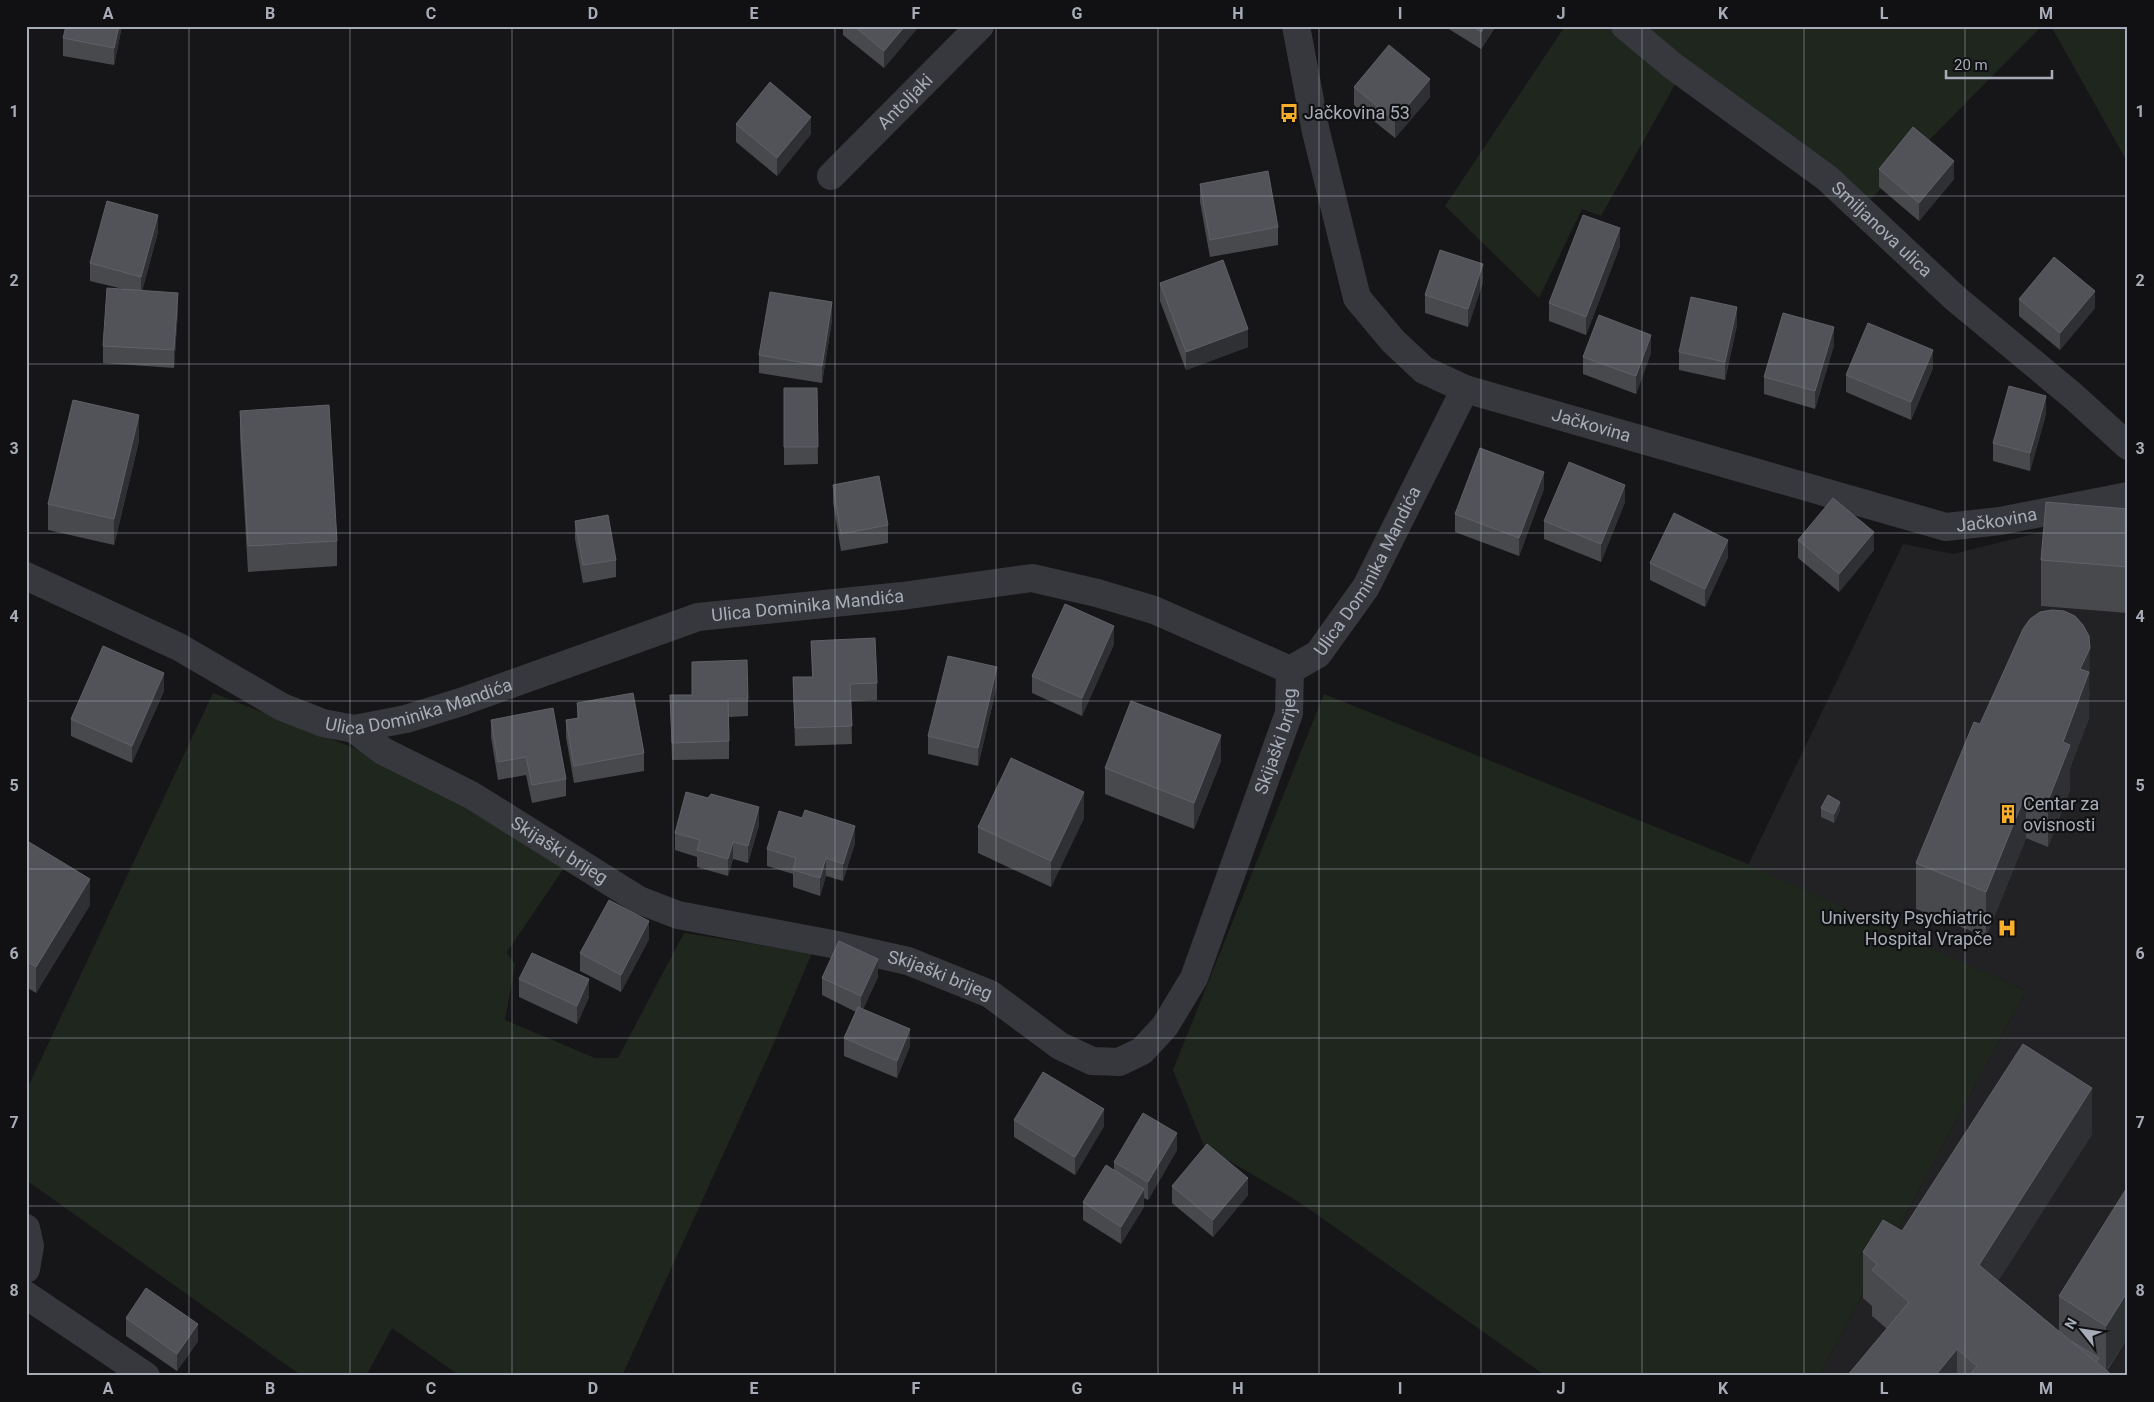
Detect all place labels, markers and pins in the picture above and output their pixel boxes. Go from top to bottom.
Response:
bus stop icon: Jačkovina 53 [1278,102,1300,124]
place label: Jačkovina 53 [1304,102,1410,123]
place label: Centar za ovisnosti [2023,793,2099,835]
building icon: Centar za ovisnosti [1997,803,2019,825]
place label: University Psychiatric Hospital Vrapče [1821,907,1992,949]
hospital icon: University Psychiatric Hospital Vrapče [1996,917,2018,939]

